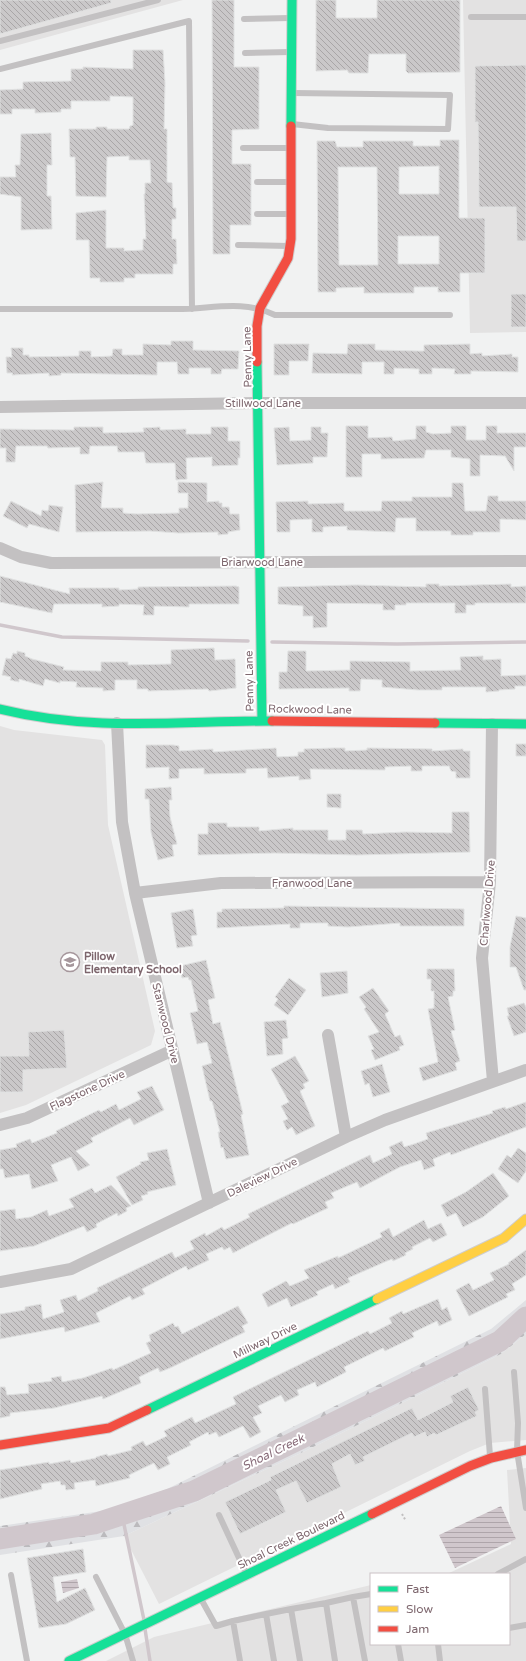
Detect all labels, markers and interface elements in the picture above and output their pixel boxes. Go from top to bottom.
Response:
street label: Penny Lane [240,326,255,388]
street label: Stillwood Lane [225,397,301,410]
street label: Briarwood Lane [221,556,303,569]
street label: Penny Lane [242,650,257,712]
street label: Rockwood Lane [268,702,352,717]
street label: Charlwood Drive [477,859,498,947]
street label: Franwood Lane [272,877,352,890]
place label: Pillow Elementary School [84,950,182,977]
school or university icon: Pillow Elementary School [59,951,81,973]
street label: Stanwood Drive [149,982,182,1065]
street label: Flagstone Drive [48,1067,127,1114]
street label: Daleview Drive [225,1155,300,1200]
street label: Millway Drive [231,1319,299,1361]
water label: Shoal Creek [240,1430,308,1473]
street label: Shoal Creek Boulevard [236,1509,347,1572]
legend [370,1573,510,1645]
text: Fast [406,1582,430,1596]
text: Slow [406,1602,433,1616]
text: Jam [406,1622,429,1636]

